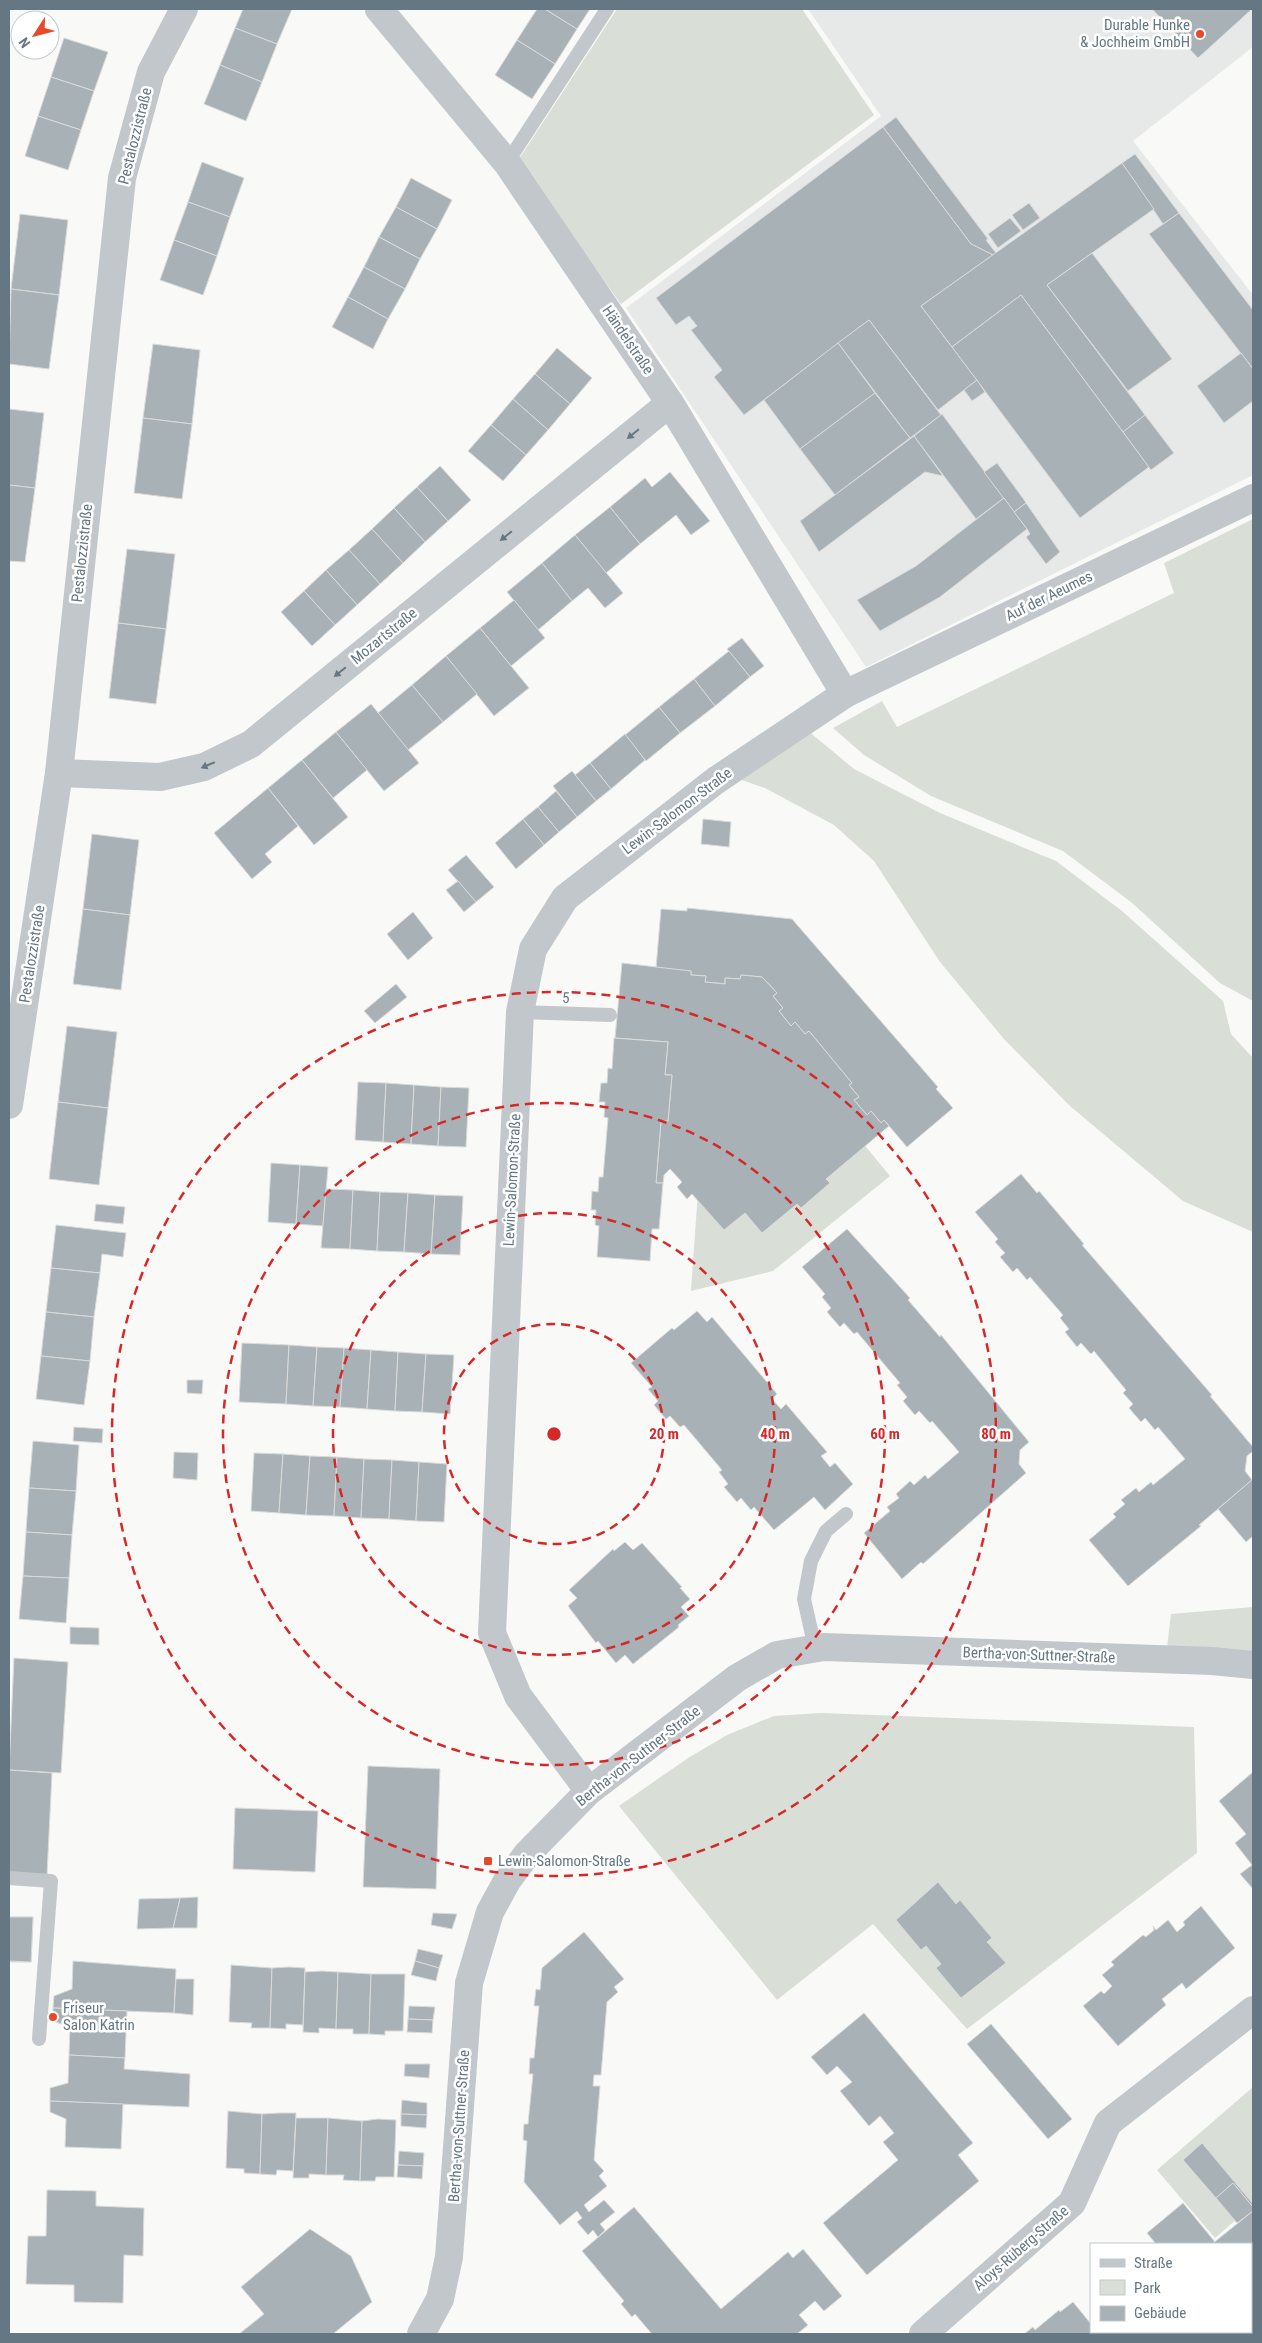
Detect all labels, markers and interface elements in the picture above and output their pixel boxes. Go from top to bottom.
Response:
north arrow [10,10,60,60]
place label: Durable Hunke & Jochheim GmbH [1080,16,1190,51]
marker: Durable Hunke & Jochheim GmbH [1194,28,1206,40]
text: N [15,34,33,51]
street label: Pestalozzistraße [114,86,156,186]
street label: Händelstraße [598,302,658,378]
one-way arrow [626,428,639,439]
street label: Pestalozzistraße [68,503,96,603]
one-way arrow [501,530,513,542]
street label: Auf der Aeumes [1003,567,1096,625]
street label: Mozartstraße [347,604,421,668]
one-way arrow [333,666,346,677]
one-way arrow [201,761,215,769]
street label: Lewin-Salomon-Straße [619,764,735,858]
street label: Pestalozzistraße [15,904,49,1004]
street label: 5 [562,989,570,1007]
street label: Lewin-Salomon-Straße [500,1113,524,1247]
centre of rings [545,1425,563,1443]
text: 20 m [649,1425,679,1443]
text: 40 m [760,1425,790,1443]
text: 60 m [870,1425,900,1443]
text: 80 m [981,1425,1011,1443]
street label: Bertha-von-Suttner-Straße [962,1643,1116,1667]
street label: Bertha-von-Suttner-Straße [572,1702,704,1810]
place label: Lewin-Salomon-Straße [498,1852,631,1870]
marker: Lewin-Salomon-Straße [482,1855,494,1867]
place label: Friseur Salon Katrin [63,1999,135,2034]
marker: Friseur Salon Katrin [47,2011,59,2023]
street label: Bertha-von-Suttner-Straße [445,2049,473,2203]
street label: Aloys-Rüberg-Straße [970,2202,1072,2294]
legend [1090,2243,1252,2333]
text: Straße [1134,2254,1173,2272]
text: Park [1134,2279,1161,2297]
text: Gebäude [1134,2304,1186,2322]

